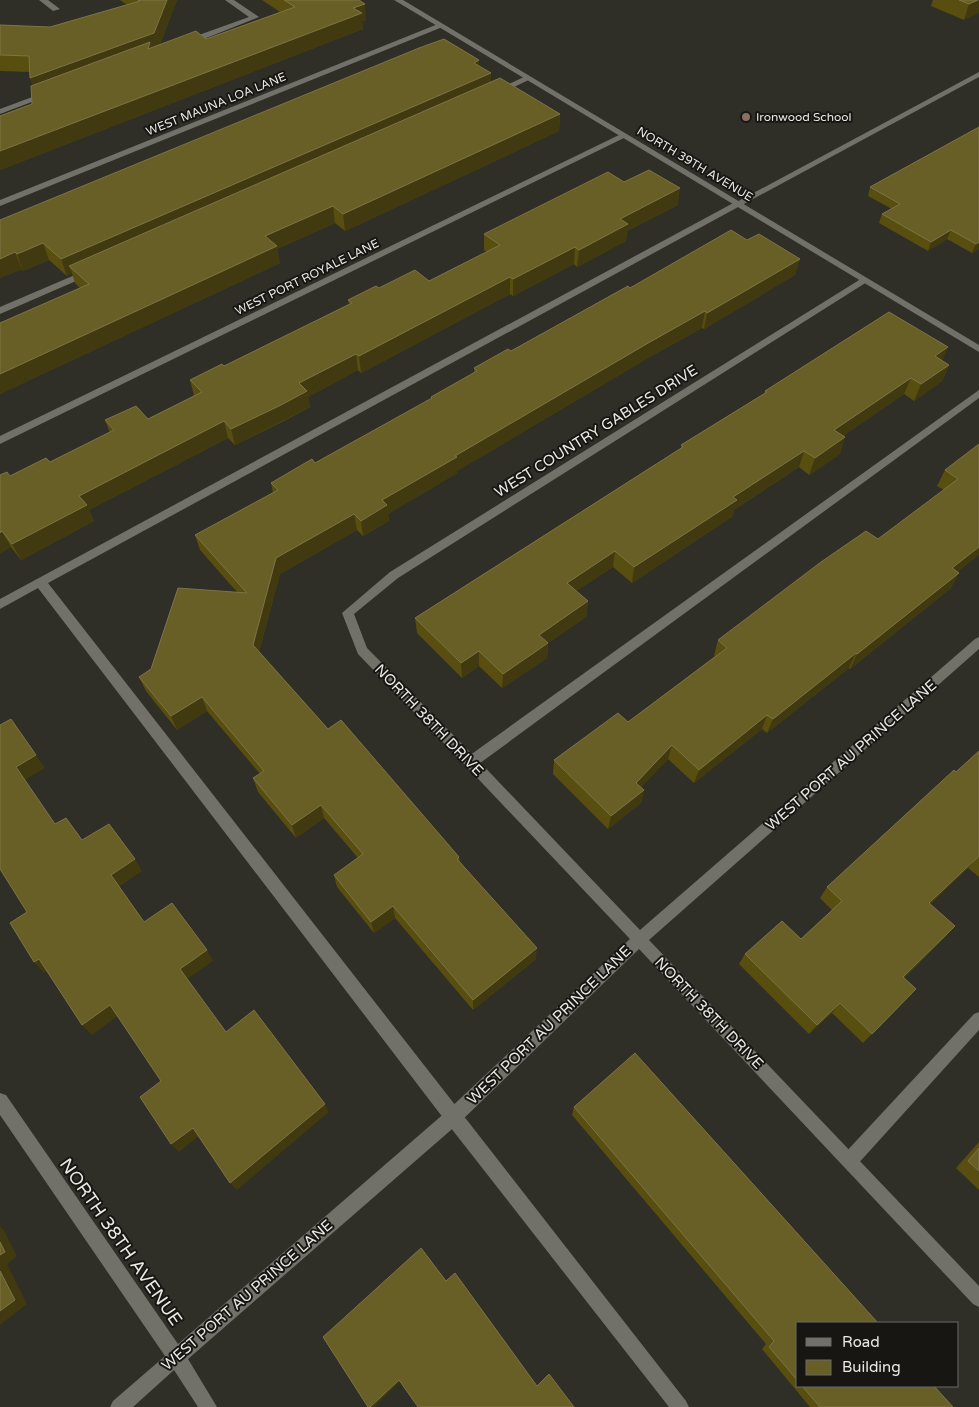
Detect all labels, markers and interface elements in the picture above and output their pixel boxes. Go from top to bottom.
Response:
street label: WEST MAUNA LOA LANE [144,69,288,139]
place label: Ironwood School [756,110,852,124]
marker: Ironwood School [740,111,752,123]
street label: NORTH 39TH AVENUE [634,124,756,204]
street label: WEST PORT ROYALE LANE [233,236,382,318]
street label: WEST COUNTRY GABLES DRIVE [491,361,701,501]
street label: NORTH 38TH DRIVE [371,660,487,780]
street label: WEST PORT AU PRINCE LANE [762,676,940,834]
street label: WEST PORT AU PRINCE LANE [463,942,635,1108]
street label: NORTH 38TH DRIVE [651,953,767,1073]
street label: NORTH 38TH AVENUE [55,1154,187,1330]
street label: WEST PORT AU PRINCE LANE [158,1216,336,1374]
legend [796,1322,959,1387]
text: Road [842,1333,880,1351]
text: Building [842,1358,901,1376]

